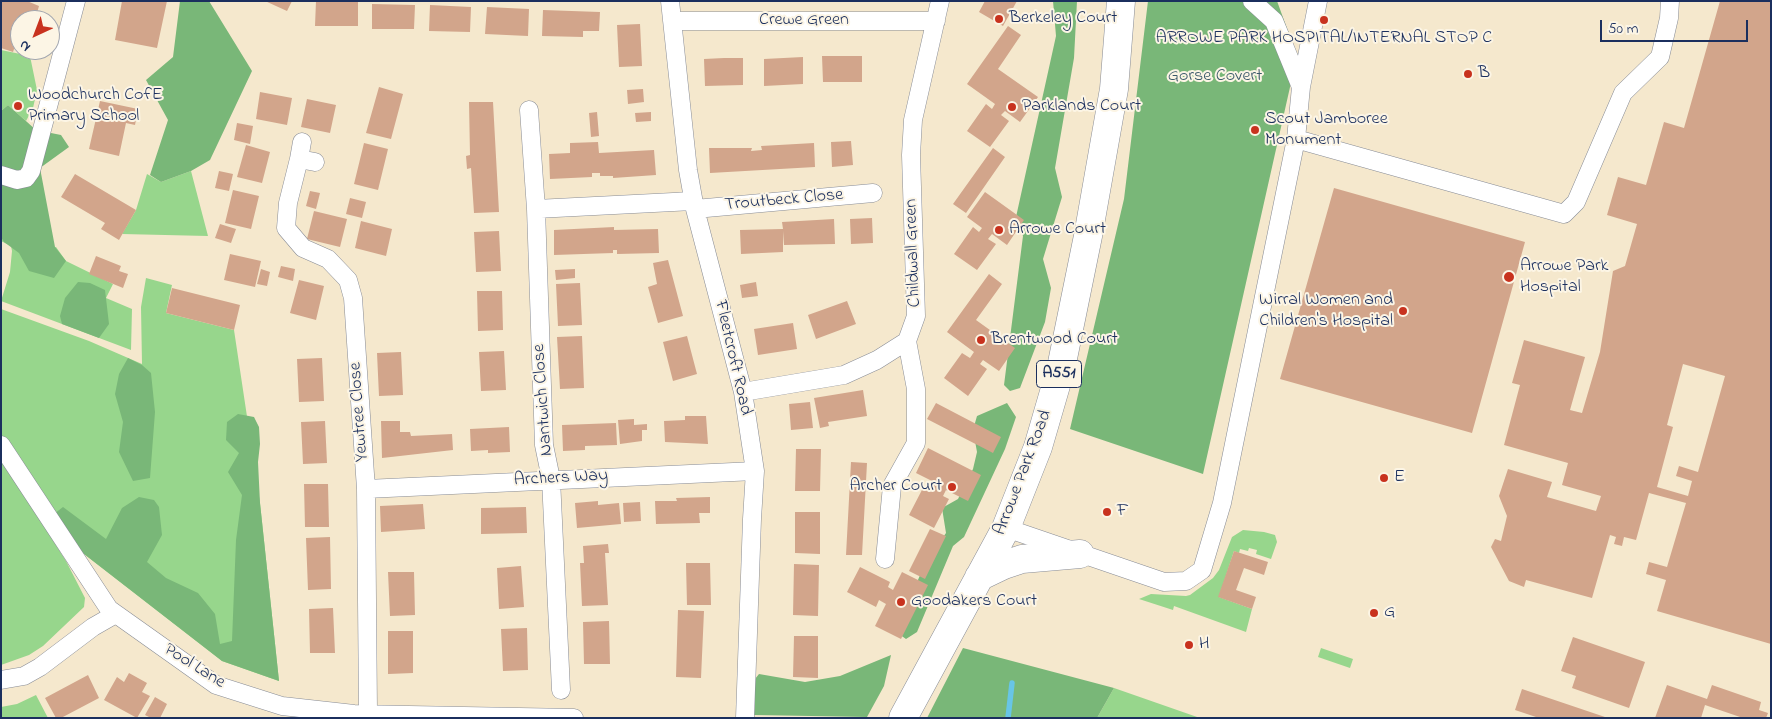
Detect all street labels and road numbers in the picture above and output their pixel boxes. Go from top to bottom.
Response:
street label: Crewe Green [759,10,849,32]
street label: Troutbeck Close [724,185,844,217]
street label: Childwall Green [901,198,927,308]
street label: Fleetcroft Road [708,299,756,417]
street label: Nantwich Close [529,343,559,457]
road number: A551 [1036,360,1082,388]
street label: Yewtree Close [346,361,374,463]
street label: Arrowe Park Road [990,407,1058,539]
street label: Archers Way [513,466,609,492]
street label: Pool Lane [159,640,229,694]

